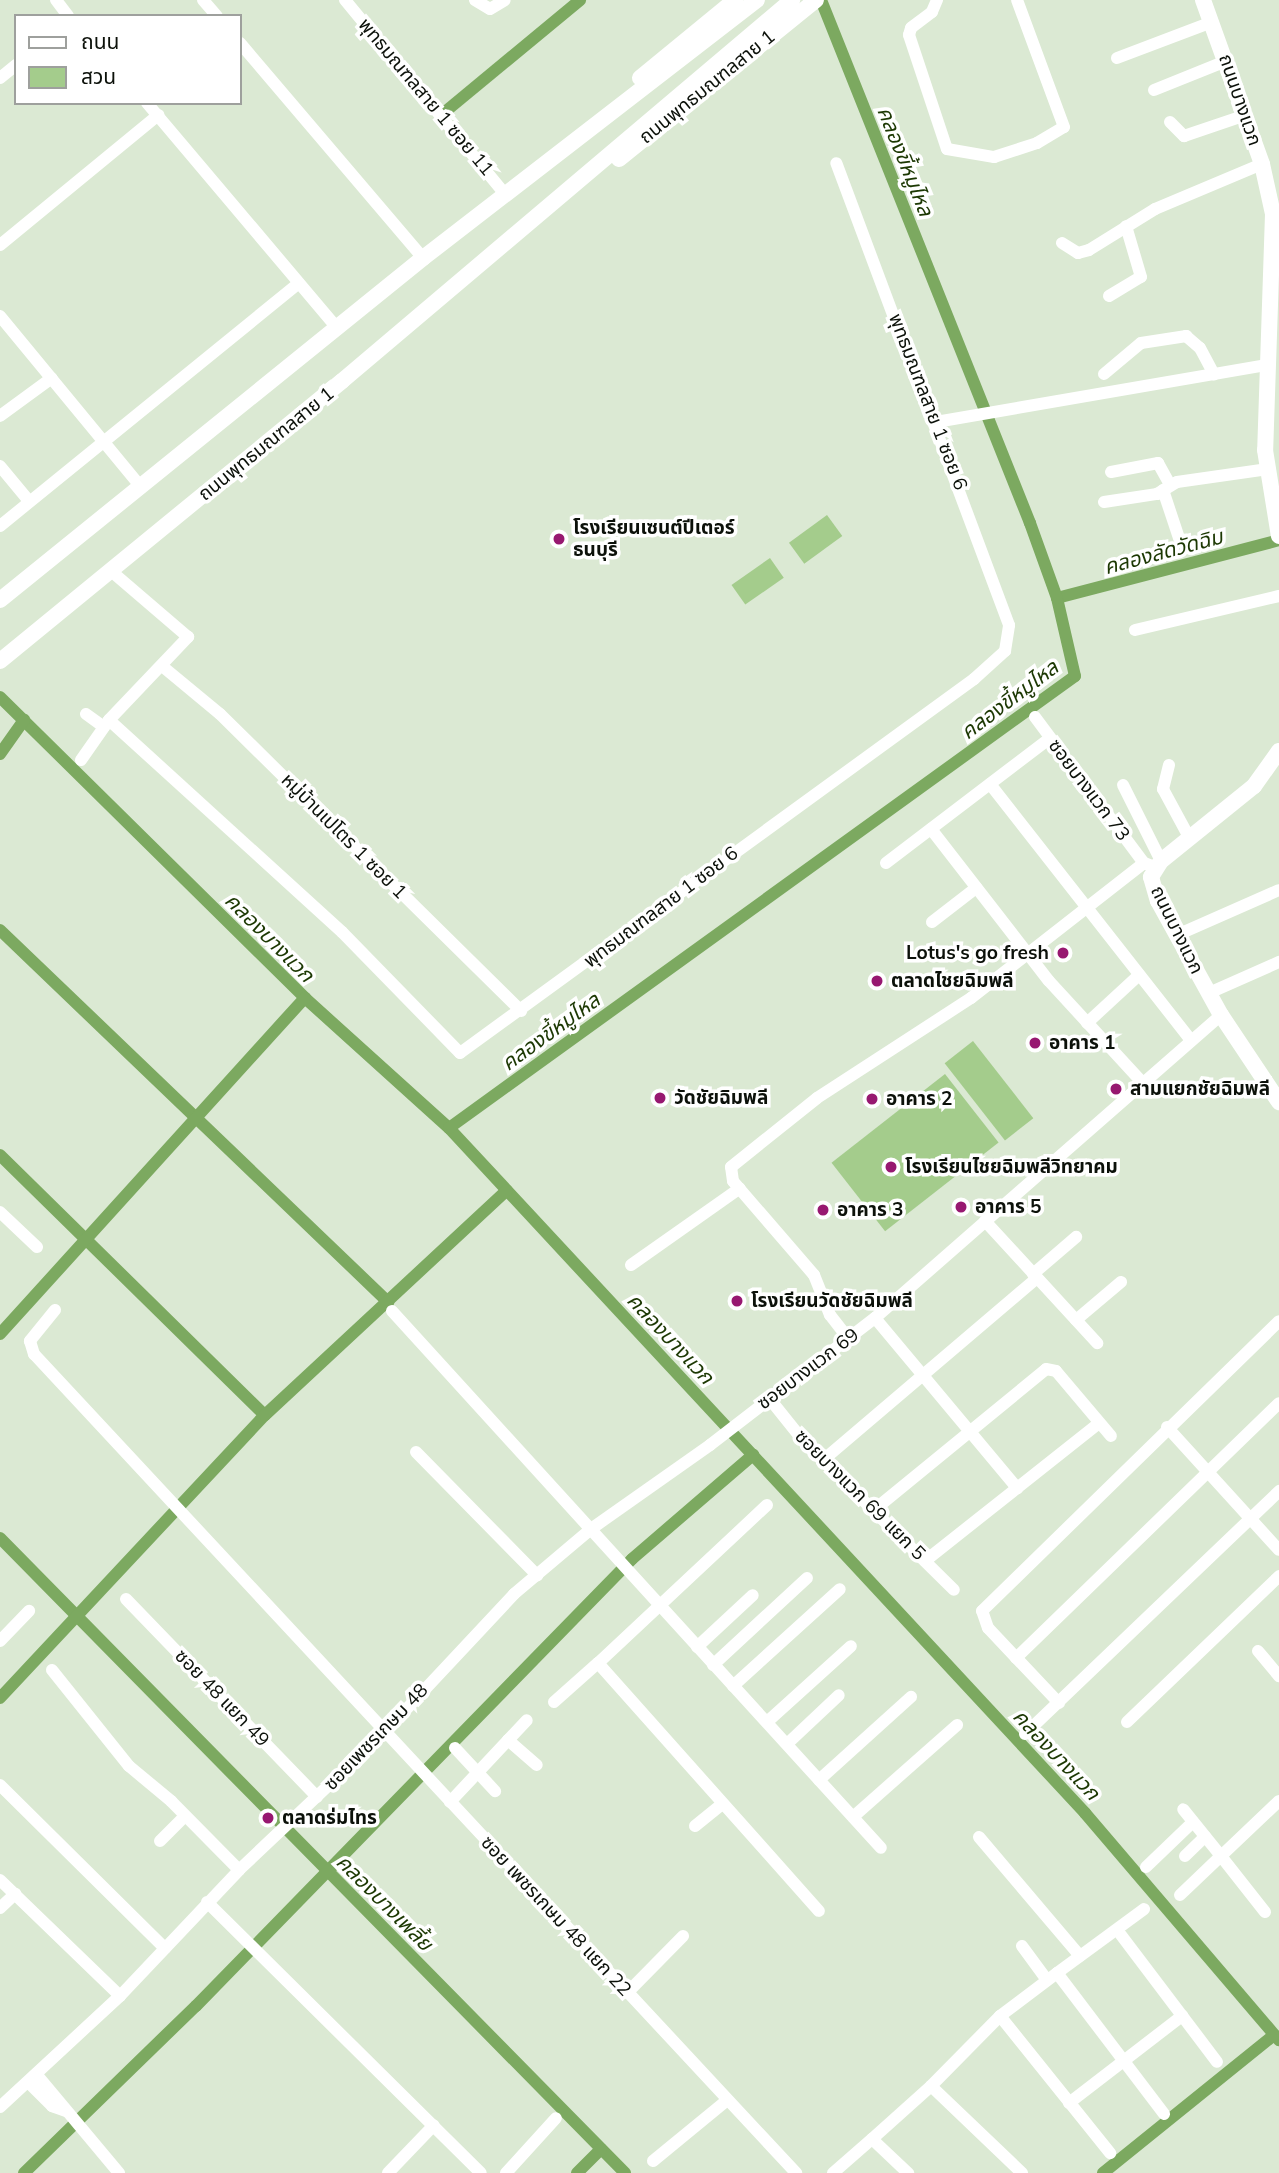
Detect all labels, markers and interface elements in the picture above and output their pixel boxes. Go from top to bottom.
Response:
legend [14,14,242,105]
street label: พุทธมณฑลสาย 1 ซอย 11 [353,14,499,180]
street label: ถนนพุทธมณฑลสาย 1 [635,25,779,149]
text: ถนน [81,28,119,54]
street label: ถนนบางแวก [1214,51,1266,149]
text: สวน [81,63,116,89]
water label: คลองขี้หมูไหล [873,103,939,219]
street label: พุทธมณฑลสาย 1 ซอย 6 [884,311,972,493]
street label: ถนนพุทธมณฑลสาย 1 [194,382,338,506]
place label: โรงเรียนเซนต์ปีเตอร์ ธนบุรี [573,517,734,561]
water label: คลองลัดวัดฉิม [1101,523,1225,579]
marker: โรงเรียนเซนต์ปีเตอร์ ธนบุรี [551,531,567,547]
water label: คลองขี้หมูไหล [955,654,1063,744]
street label: ซอยบางแวก 73 [1043,735,1135,845]
street label: หมู่บ้านเปโตร 1 ซอย 1 [277,769,411,903]
street label: พุทธมณฑลสาย 1 ซอย 6 [579,842,743,972]
street label: ถนนบางแวก [1146,882,1208,978]
water label: คลองบางแวก [220,887,320,987]
place label: Lotus's go fresh [906,942,1049,964]
marker: Lotus's go fresh [1055,945,1071,961]
place label: ตลาดไชยฉิมพลี [891,970,1014,992]
marker: ตลาดไชยฉิมพลี [869,973,885,989]
water label: คลองขี้หมูไหล [496,987,604,1075]
place label: อาคาร 1 [1049,1032,1116,1054]
marker: อาคาร 1 [1027,1035,1043,1051]
place label: สามแยกชัยฉิมพลี [1130,1078,1270,1100]
marker: สามแยกชัยฉิมพลี [1108,1081,1124,1097]
place label: วัดชัยฉิมพลี [674,1087,768,1109]
place label: อาคาร 2 [886,1088,953,1110]
marker: วัดชัยฉิมพลี [652,1090,668,1106]
marker: อาคาร 2 [864,1091,880,1107]
place label: โรงเรียนไชยฉิมพลีวิทยาคม [905,1156,1118,1178]
marker: โรงเรียนไชยฉิมพลีวิทยาคม [883,1159,899,1175]
place label: อาคาร 5 [975,1196,1042,1218]
place label: อาคาร 3 [837,1199,904,1221]
marker: อาคาร 5 [953,1199,969,1215]
marker: อาคาร 3 [815,1202,831,1218]
water label: คลองบางแวก [622,1287,720,1389]
place label: โรงเรียนวัดชัยฉิมพลี [751,1290,913,1312]
marker: โรงเรียนวัดชัยฉิมพลี [729,1293,745,1309]
street label: ซอยบางแวก 69 [753,1323,863,1415]
street label: ซอยบางแวก 69 แยก 5 [790,1425,930,1565]
street label: ซอย 48 แยก 49 [170,1645,274,1751]
street label: ซอยเพชรเกษม 48 [319,1679,433,1795]
water label: คลองบางแวก [1008,1703,1106,1805]
place label: ตลาดร่มไทร [282,1807,377,1829]
marker: ตลาดร่มไทร [260,1810,276,1826]
street label: ซอย เพชรเกษม 48 แยก 22 [476,1831,636,2001]
water label: คลองบางเพลี้ย [332,1849,438,1955]

